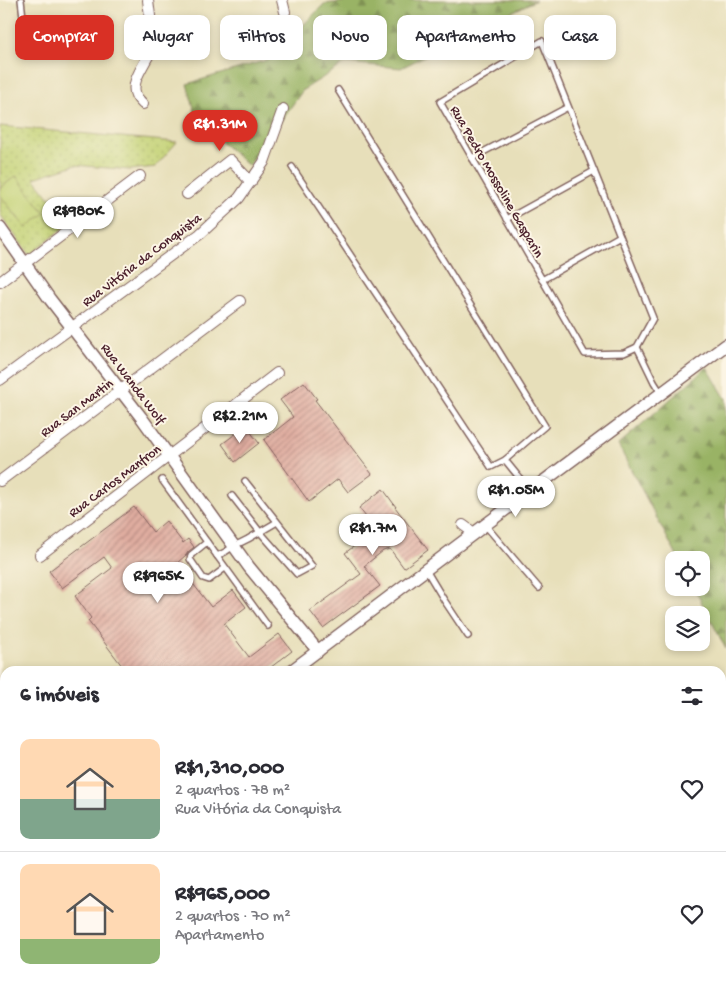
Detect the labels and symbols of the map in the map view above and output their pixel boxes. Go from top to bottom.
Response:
street label: Rua Pedro Mossoline Gasparin [445,103,547,262]
pin: R$1.31M [174,110,266,152]
pin: R$980K [37,196,119,239]
street label: Rua Vitória da Conquista [79,210,207,312]
street label: Rua Wanda Wolf [96,341,169,430]
street label: Rua San Martin [38,376,118,442]
pin: R$2.21M [194,402,286,444]
street label: Rua Carlos Manfron [66,441,165,522]
pin: R$1.05M [470,476,562,518]
pin: R$1.7M [332,514,414,556]
pin: R$965K [117,562,199,604]

